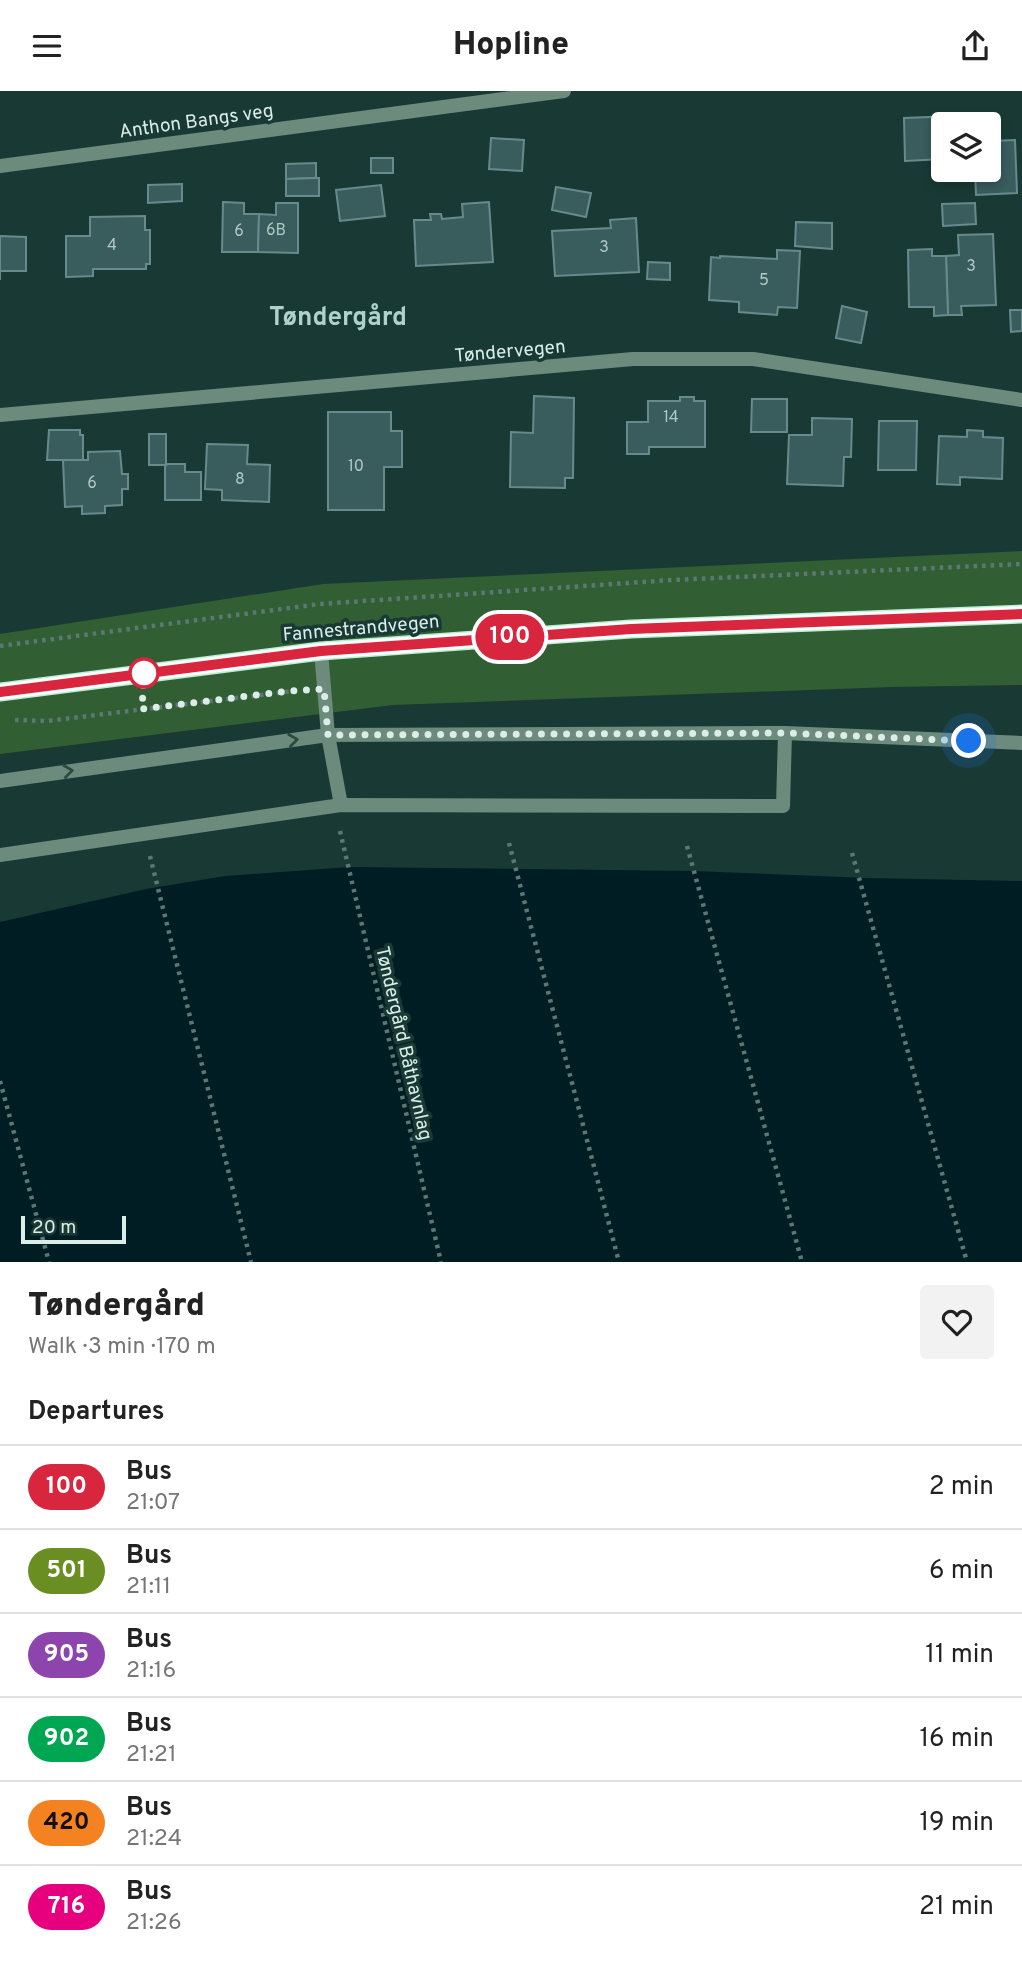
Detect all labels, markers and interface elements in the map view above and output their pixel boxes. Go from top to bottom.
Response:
text: Hopline [453,26,569,66]
icon: menu [28,27,66,65]
icon: share [956,27,994,65]
street label: Anthon Bangs veg [118,99,275,145]
map controls [931,112,1001,182]
button: layers [931,112,1001,182]
house number: 6B [266,221,286,241]
house number: 6 [234,222,244,242]
house number: 4 [107,236,117,256]
house number: 3 [599,238,609,258]
house number: 3 [966,257,976,277]
house number: 5 [759,271,769,291]
district label: Tøndergård [269,302,407,335]
street label: Tøndervegen [454,335,567,369]
house number: 14 [663,408,679,428]
house number: 10 [348,457,364,477]
house number: 8 [235,470,245,490]
house number: 6 [87,474,97,494]
street label: Fannestrandvegen [282,610,441,648]
line badge: 100 [470,614,550,660]
text: 100 [489,622,531,652]
unlabelled marker [129,658,159,688]
your location [951,723,986,758]
one-way arrow [287,733,299,748]
one-way arrow [62,764,73,779]
street label: Tøndergård Båthavnlag [369,944,437,1143]
scale bar [21,1213,126,1245]
text: 20 m [32,1216,76,1240]
button: heart [920,1285,994,1359]
text: Tøndergård [28,1286,205,1328]
text: Walk · 3 min · 170 m [28,1333,216,1362]
text: Departures [28,1396,165,1429]
text: Bus [126,1456,172,1489]
text: 2 min [929,1471,994,1504]
text: 100 [46,1472,87,1502]
text: 21:07 [126,1489,180,1518]
text: Bus [126,1540,172,1573]
text: 6 min [929,1555,994,1588]
text: 501 [47,1556,87,1586]
text: 21:11 [126,1573,171,1602]
text: Bus [126,1624,172,1657]
text: 11 min [925,1639,994,1672]
text: 905 [44,1640,89,1670]
text: 21:16 [126,1657,176,1686]
text: Bus [126,1708,172,1741]
text: 16 min [919,1723,994,1756]
text: 902 [44,1724,89,1754]
text: 21:21 [126,1741,177,1770]
text: Bus [126,1792,172,1825]
text: 19 min [919,1807,994,1840]
text: 420 [44,1808,89,1838]
text: 21:24 [126,1825,182,1854]
text: Bus [126,1876,172,1909]
text: 21 min [919,1891,994,1924]
text: 716 [48,1892,85,1922]
text: 21:26 [126,1909,182,1938]

